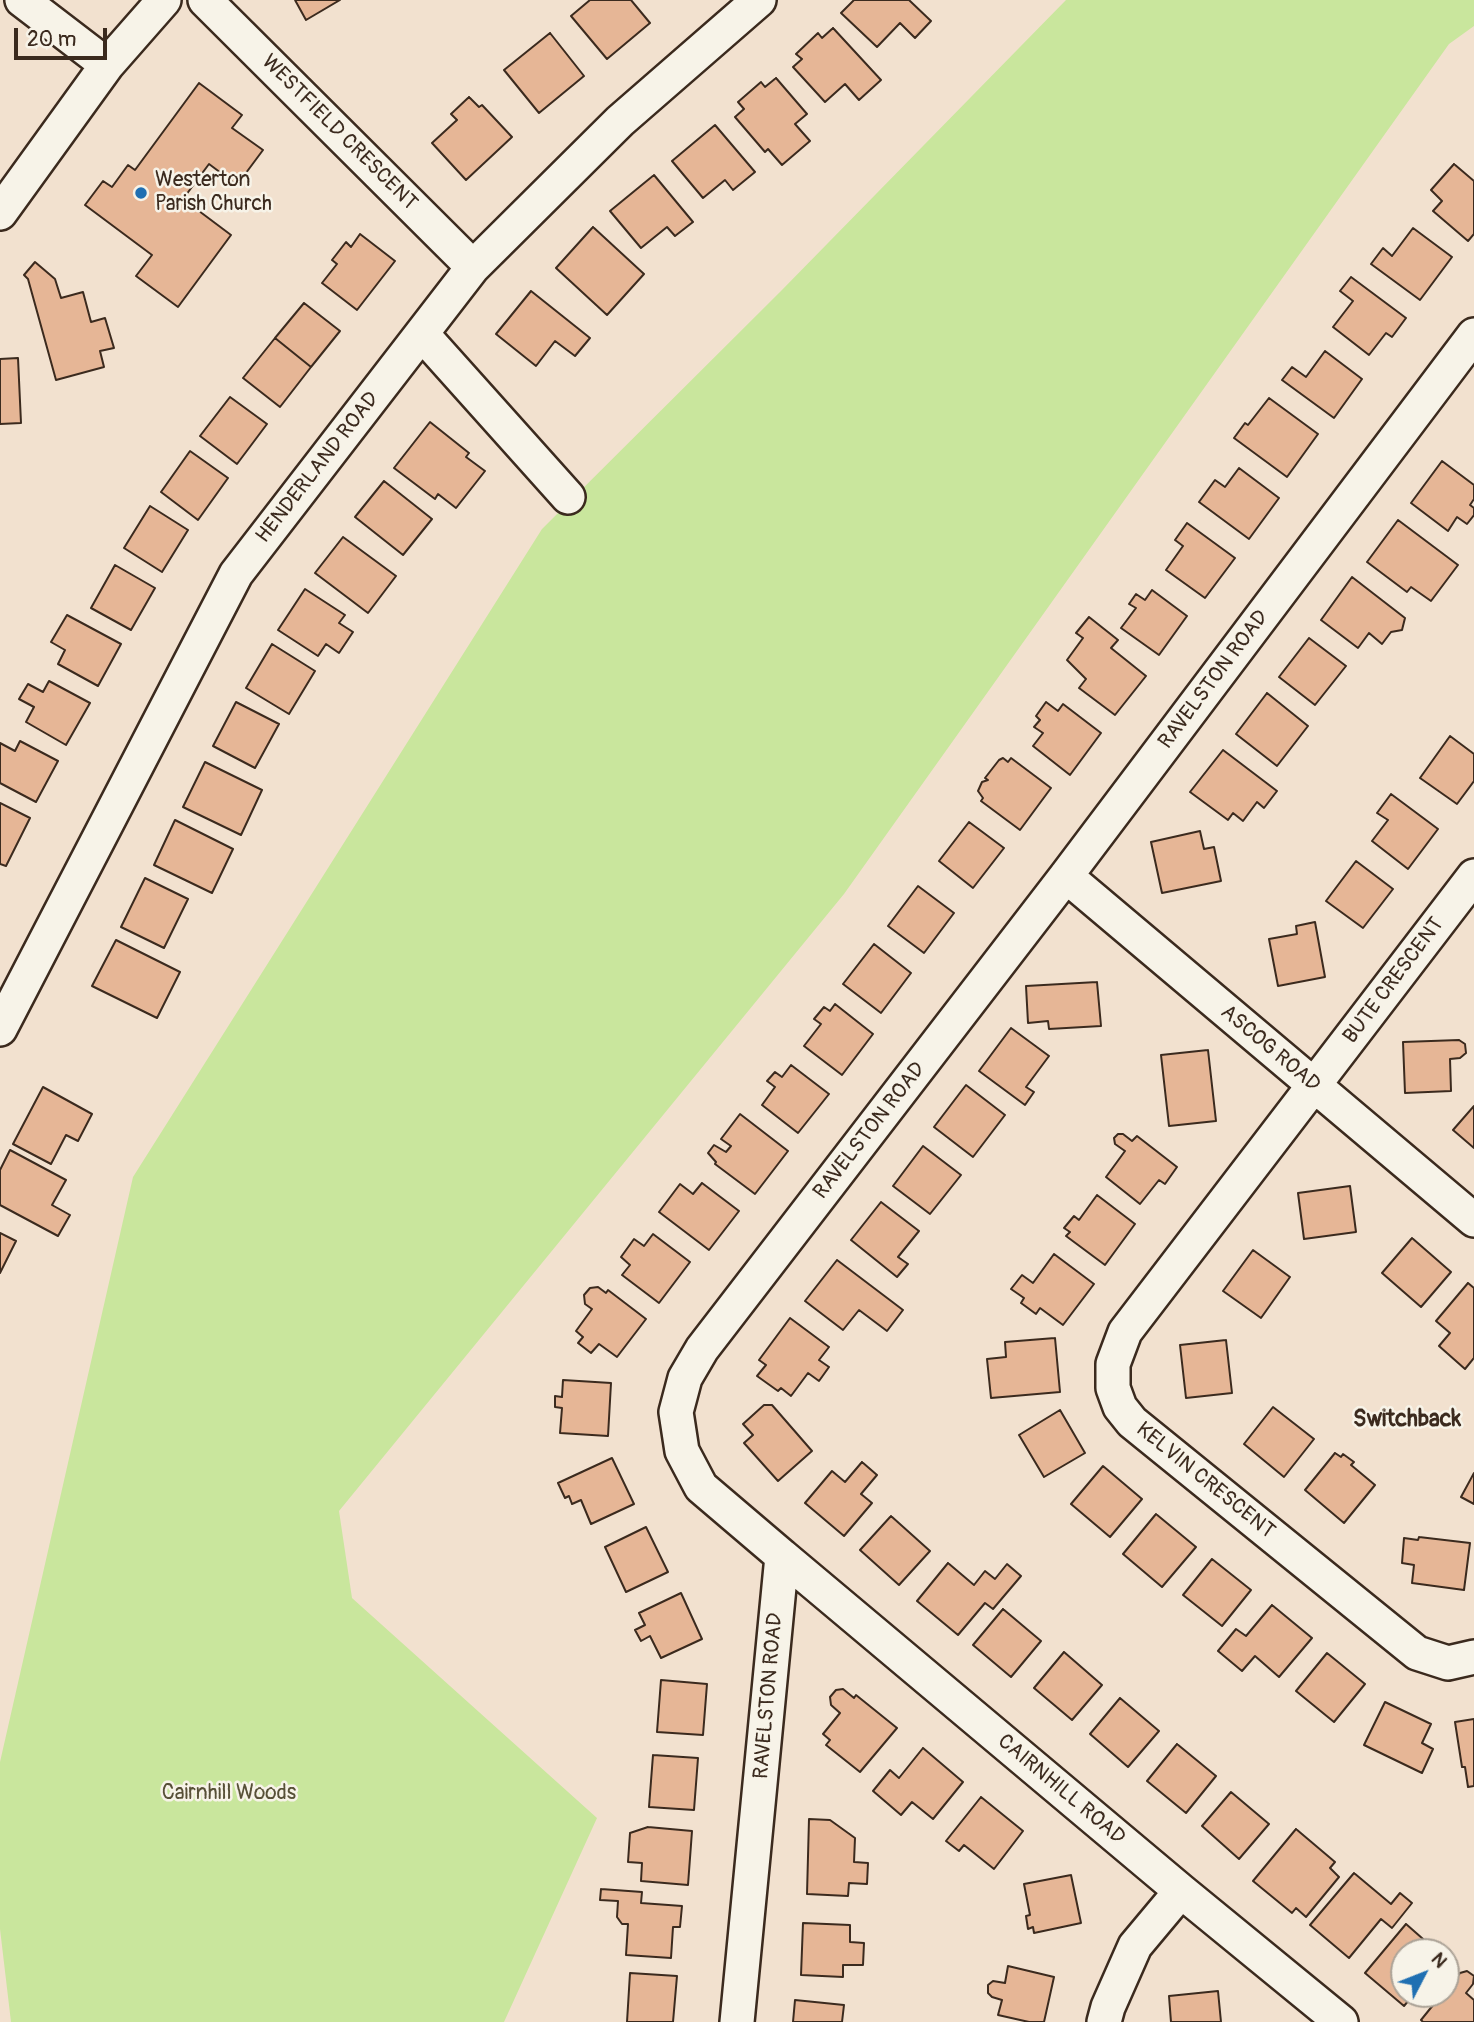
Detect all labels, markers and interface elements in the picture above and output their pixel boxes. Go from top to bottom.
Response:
scale bar [18,14,110,58]
text: 20 m [27,26,76,53]
street label: WESTFIELD CRESCENT [256,50,422,216]
place label: Westerton Parish Church [155,168,272,218]
marker: Westerton Parish Church [133,185,149,201]
street label: HENDERLAND ROAD [251,387,385,549]
street label: RAVELSTON ROAD [1154,606,1274,754]
street label: BUTE CRESCENT [1338,913,1450,1049]
street label: ASCOG ROAD [1215,1000,1325,1098]
street label: RAVELSTON ROAD [809,1058,931,1204]
district label: Switchback [1353,1406,1461,1434]
street label: KELVIN CRESCENT [1131,1417,1279,1545]
street label: RAVELSTON ROAD [749,1612,789,1780]
street label: CAIRNHILL ROAD [992,1729,1130,1851]
park label: Cairnhill Woods [162,1781,296,1807]
north arrow [1390,1938,1460,2008]
text: N [1426,1947,1452,1973]

